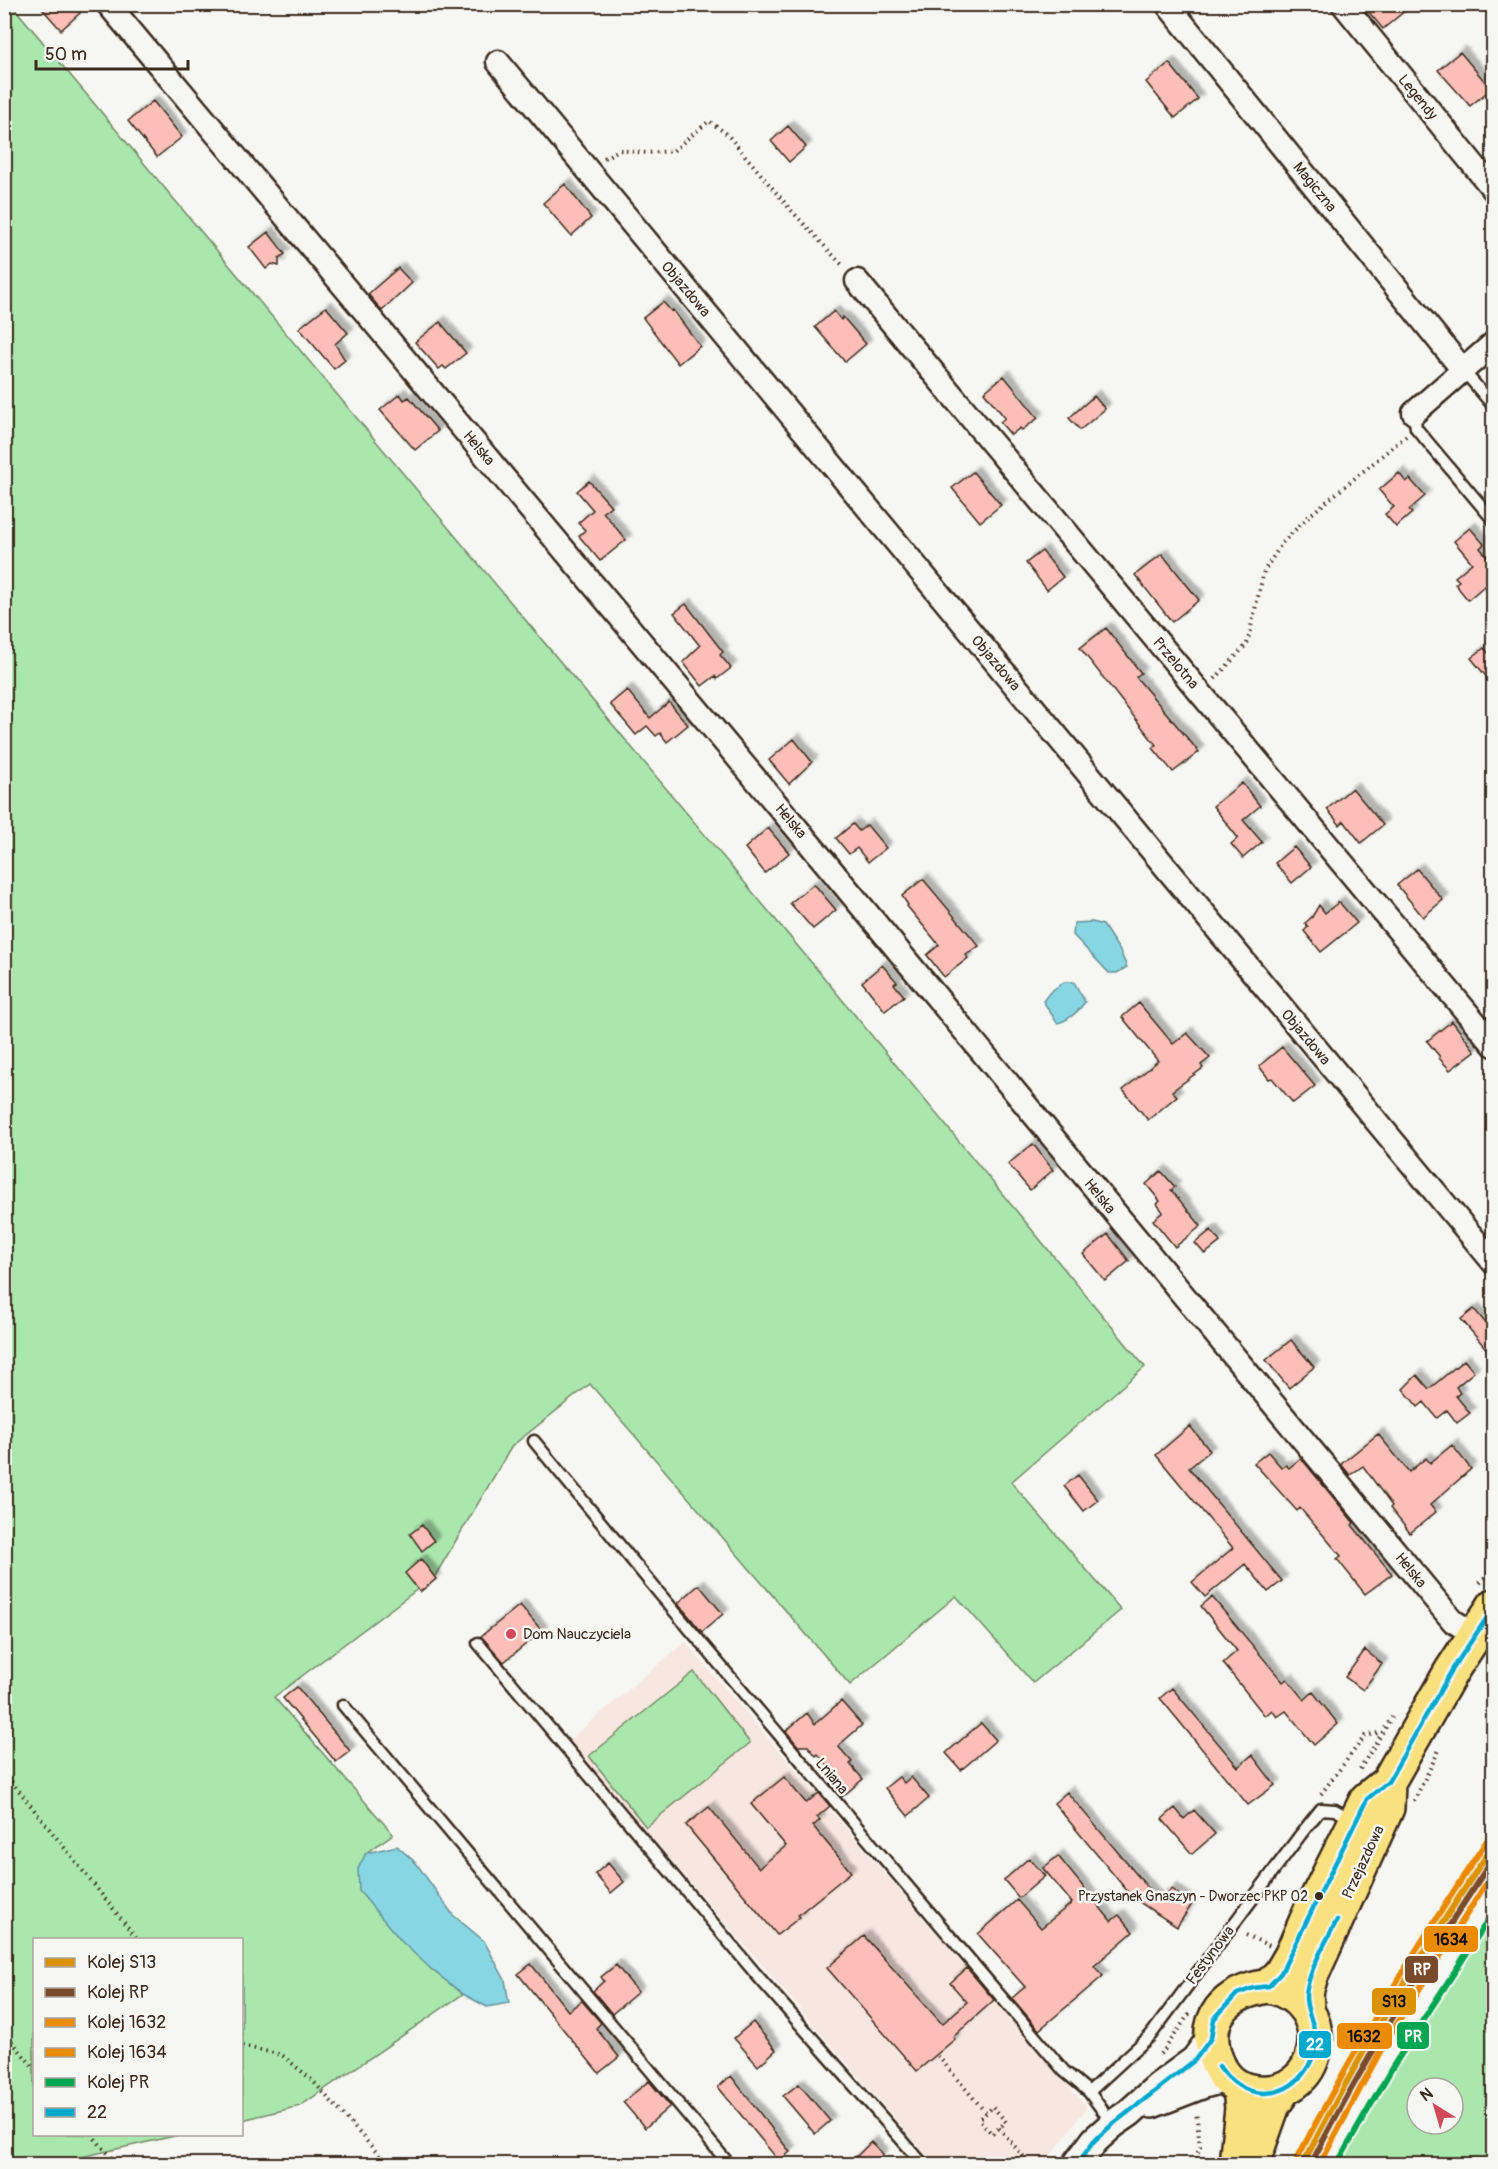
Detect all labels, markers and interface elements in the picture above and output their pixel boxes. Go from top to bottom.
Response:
scale bar [36,33,188,71]
text: 50 m [45,43,87,66]
street label: Legendy [1394,71,1442,124]
street label: Magiczna [1289,158,1341,216]
street label: Objazdowa [657,257,715,321]
street label: Helska [459,427,499,470]
street label: Objazdowa [967,631,1025,695]
street label: Przelotna [1149,634,1203,693]
street label: Helska [771,800,811,843]
street label: Objazdowa [1277,1005,1335,1069]
street label: Helska [1080,1175,1120,1218]
street label: Helska [1391,1549,1431,1592]
place label: Dom Nauczyciela [523,1625,631,1644]
marker: Dom Nauczyciela [504,1627,518,1641]
street label: Lniana [811,1754,852,1798]
street label: Przejazdowa [1338,1822,1389,1902]
place label: Przystanek Gnaszyn - Dworzec PKP 02 [1078,1888,1308,1905]
marker: Przystanek Gnaszyn - Dworzec PKP 02 [1313,1890,1325,1902]
street label: Festynowa [1182,1922,1239,1989]
line badge: 1634 [1423,1925,1479,1953]
text: 1634 [1434,1930,1469,1950]
legend [33,1938,243,2136]
text: Kolej S13 [87,1951,156,1974]
line badge: RP [1404,1955,1439,1984]
text: RP [1413,1960,1431,1980]
text: Kolej RP [87,1981,149,2004]
line badge: S13 [1371,1987,1417,2016]
text: S13 [1382,1992,1406,2012]
text: Kolej 1632 [87,2011,166,2034]
line badge: PR [1396,2021,1430,2050]
line badge: 1632 [1336,2022,1393,2050]
text: 1632 [1347,2027,1381,2047]
text: PR [1404,2027,1423,2047]
line badge: 22 [1298,2030,1332,2059]
text: 22 [1306,2035,1324,2055]
text: Kolej 1634 [87,2041,167,2064]
text: Kolej PR [87,2071,149,2094]
north arrow [1405,2076,1465,2136]
text: N [1416,2083,1437,2106]
text: 22 [87,2101,107,2124]

